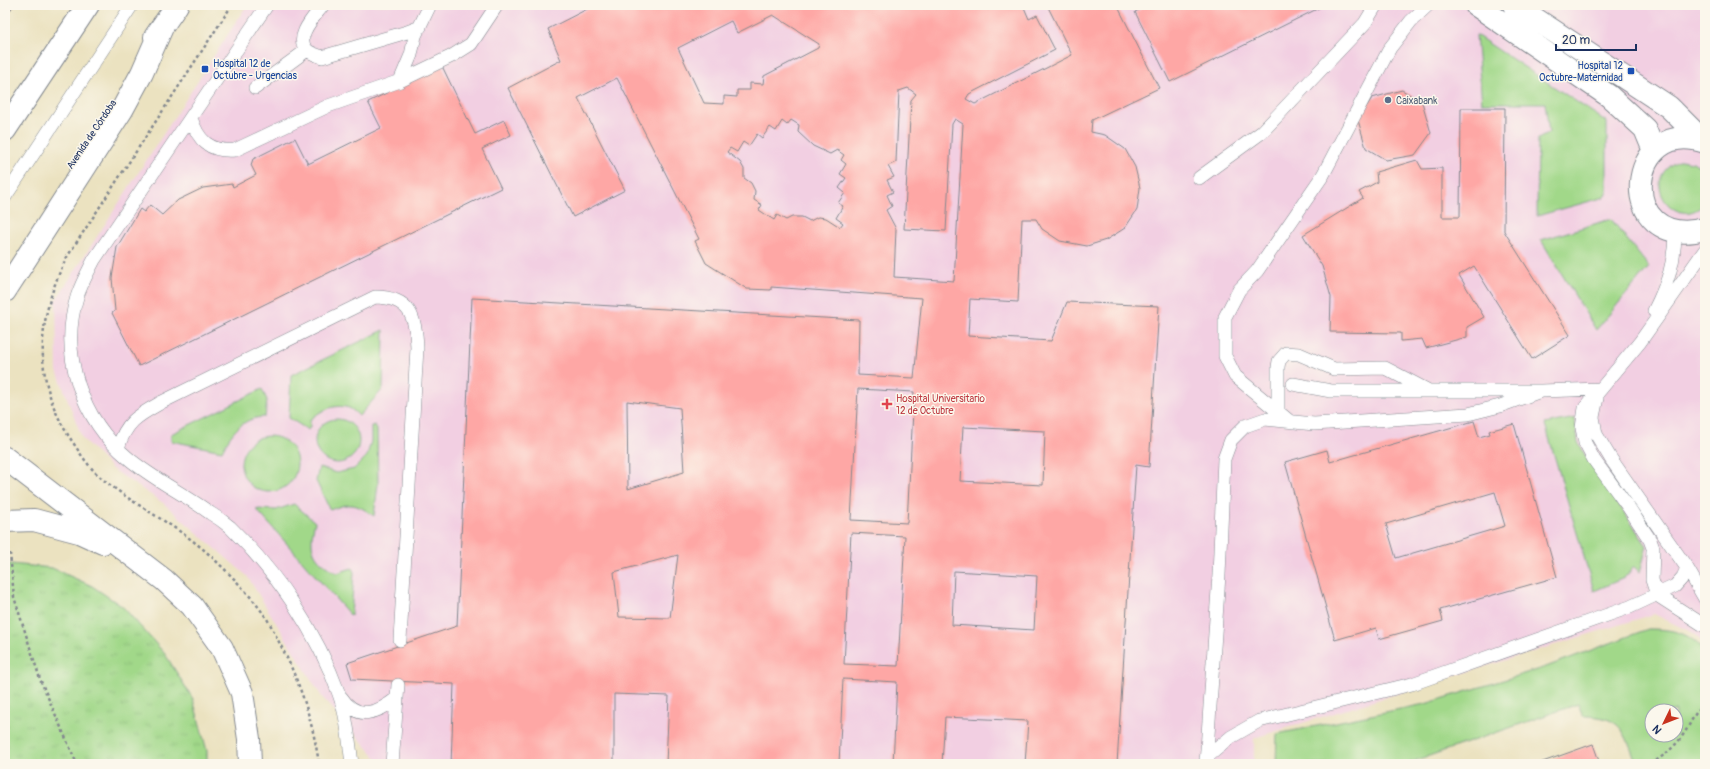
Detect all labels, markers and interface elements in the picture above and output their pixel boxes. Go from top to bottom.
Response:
scale bar [1556,26,1636,52]
text: 20 m [1562,33,1591,48]
place label: Hospital 12 de Octubre - Urgencias [213,58,297,82]
place label: Hospital 12 Octubre-Maternidad [1539,60,1623,84]
marker: Hospital 12 de Octubre - Urgencias [200,64,210,74]
marker: Hospital 12 Octubre-Maternidad [1626,66,1636,76]
marker: Caixabank [1383,95,1393,105]
place label: Caixabank [1396,95,1438,107]
street label: Avenida de Córdoba [64,97,120,172]
place label: Hospital Universitario 12 de Octubre [896,393,986,417]
marker: Hospital Universitario 12 de Octubre [881,398,893,410]
north arrow [1644,703,1684,743]
text: N [1649,722,1664,737]

